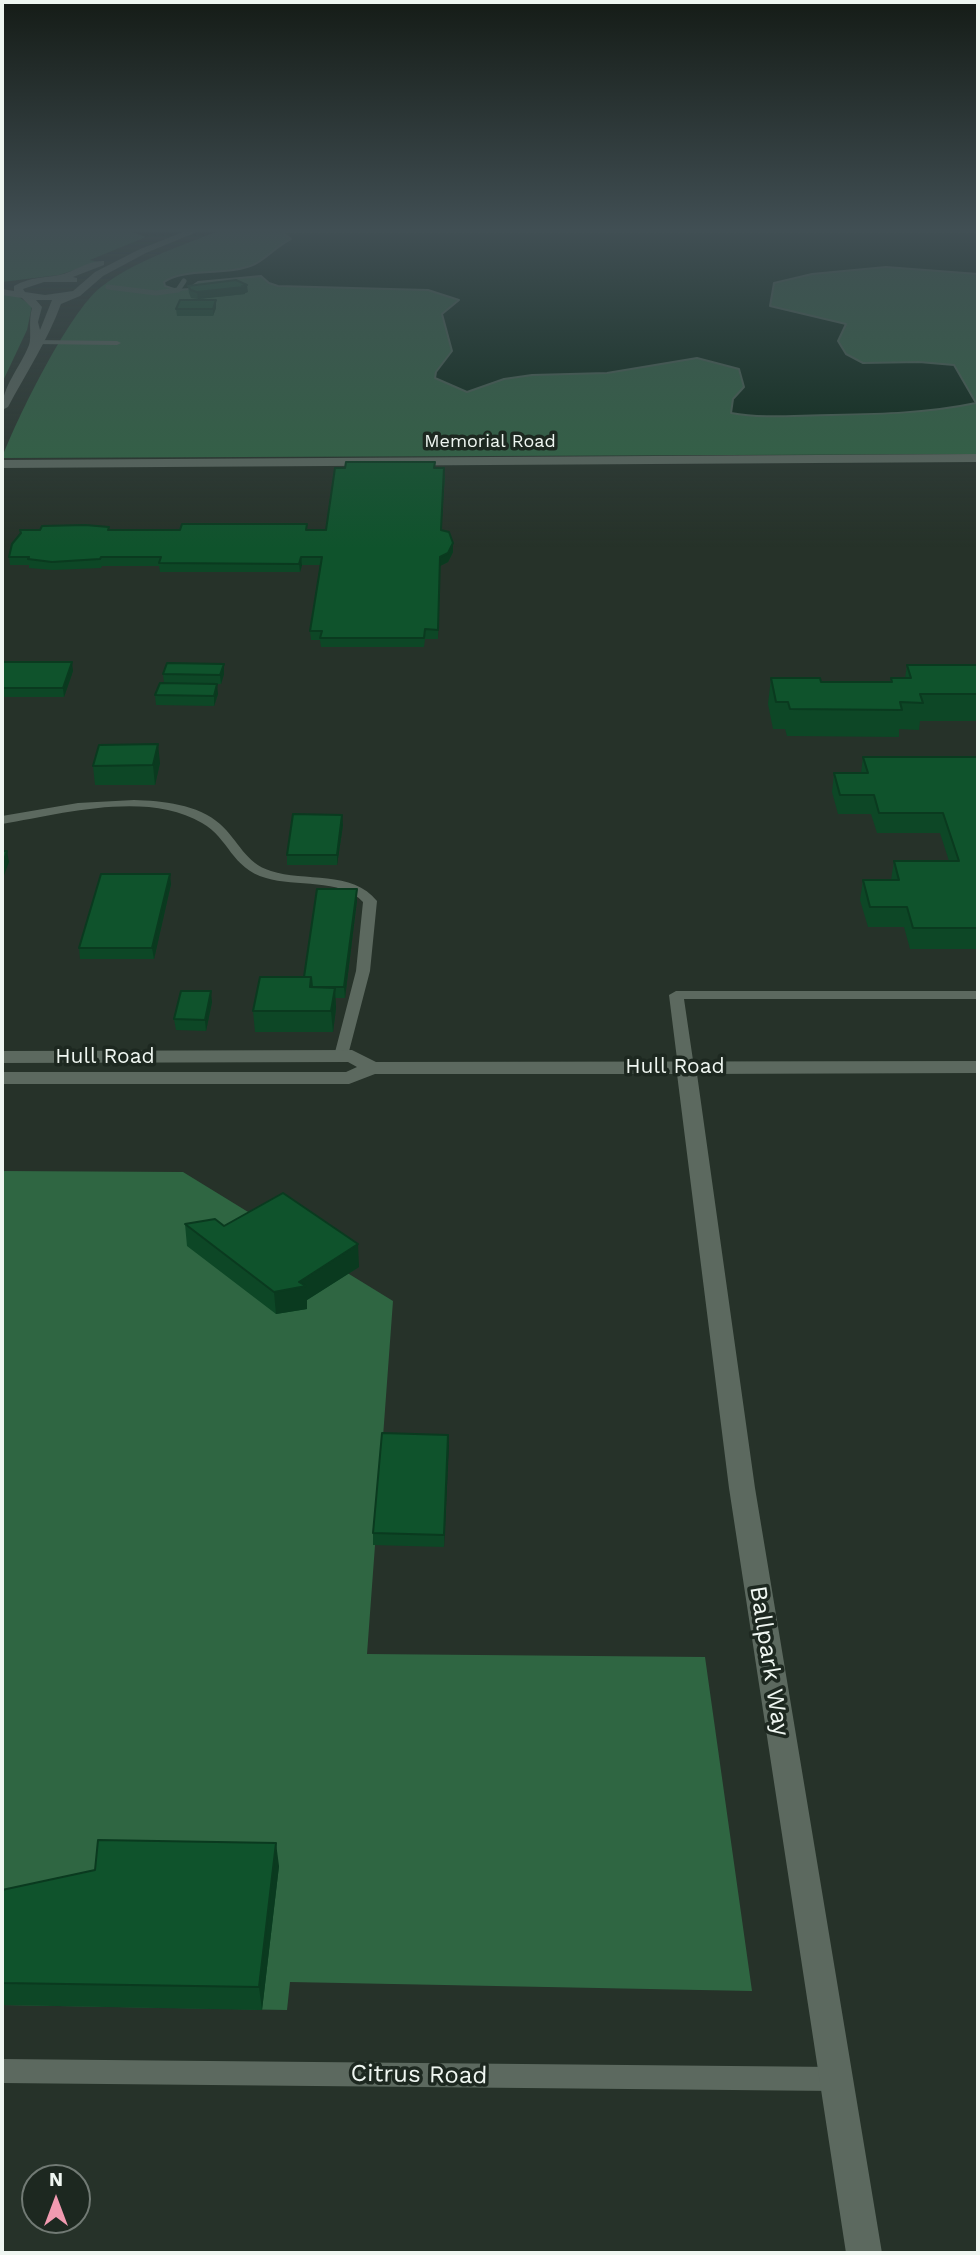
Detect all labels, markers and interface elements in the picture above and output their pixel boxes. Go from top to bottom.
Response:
street label: Memorial Road [424,431,556,453]
street label: Hull Road [55,1044,155,1070]
street label: Hull Road [625,1054,725,1080]
street label: Ballpark Way [743,1584,795,1738]
street label: Citrus Road [350,2059,488,2091]
north arrow [21,2164,91,2234]
text: N [49,2168,63,2191]

